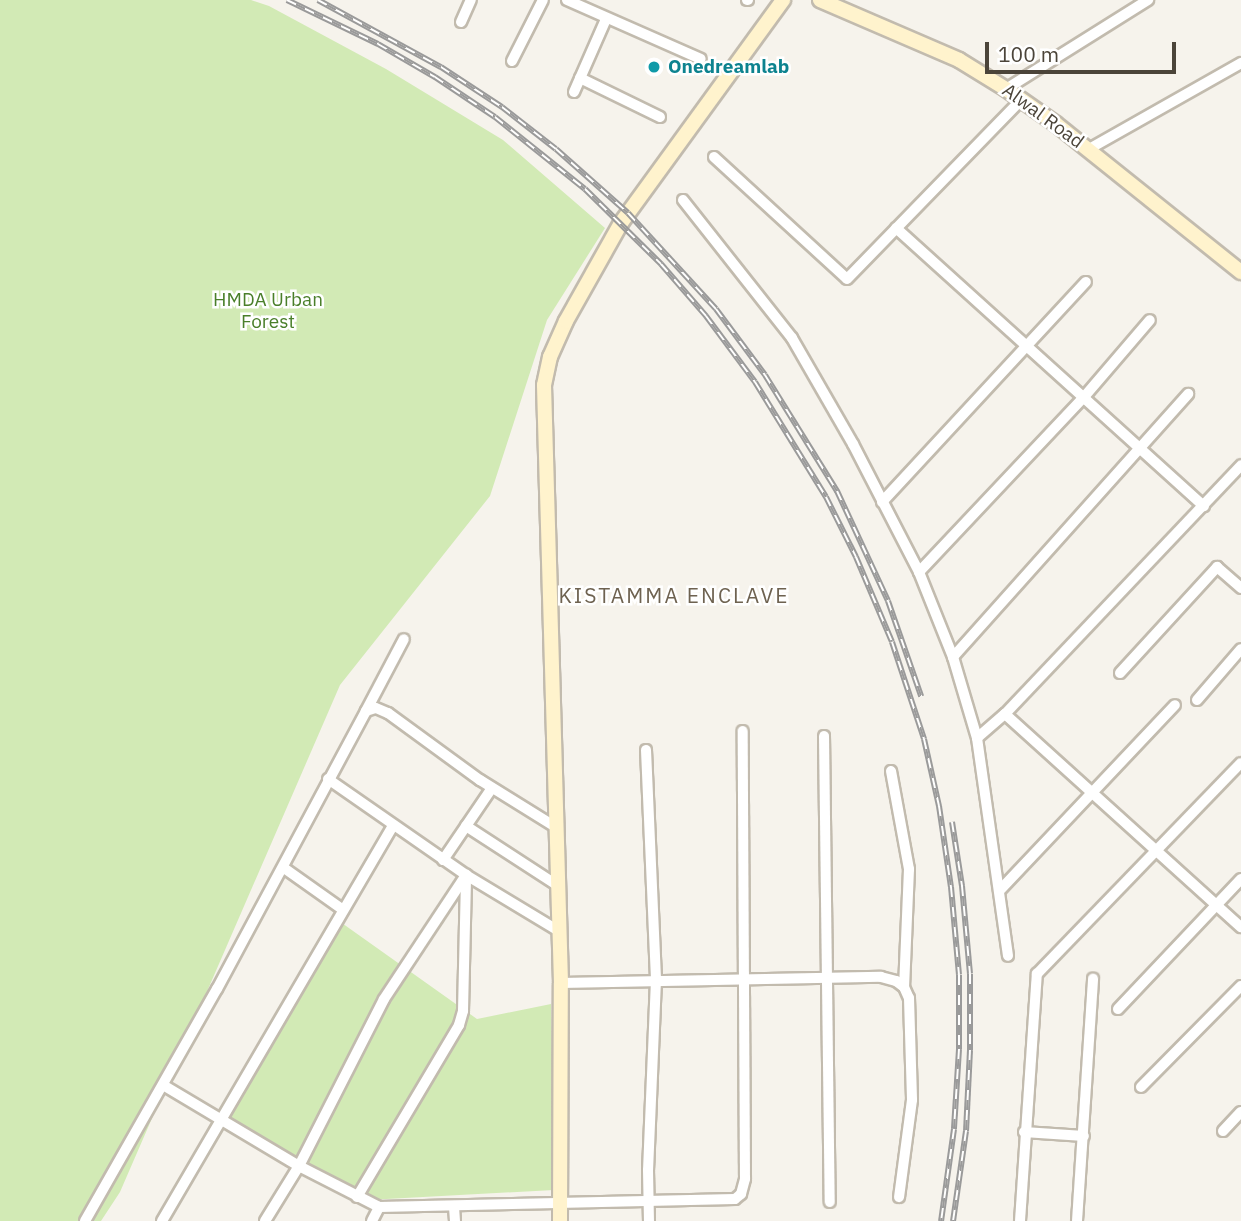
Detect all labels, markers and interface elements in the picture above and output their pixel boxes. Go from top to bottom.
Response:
scale bar [989,28,1180,72]
text: 100 m [998,40,1059,68]
place label: Onedreamlab [668,56,789,78]
marker: Onedreamlab [646,59,662,75]
street label: Alwal Road [998,79,1088,153]
park label: HMDA Urban Forest [213,289,323,333]
district label: KISTAMMA ENCLAVE [561,582,787,608]

